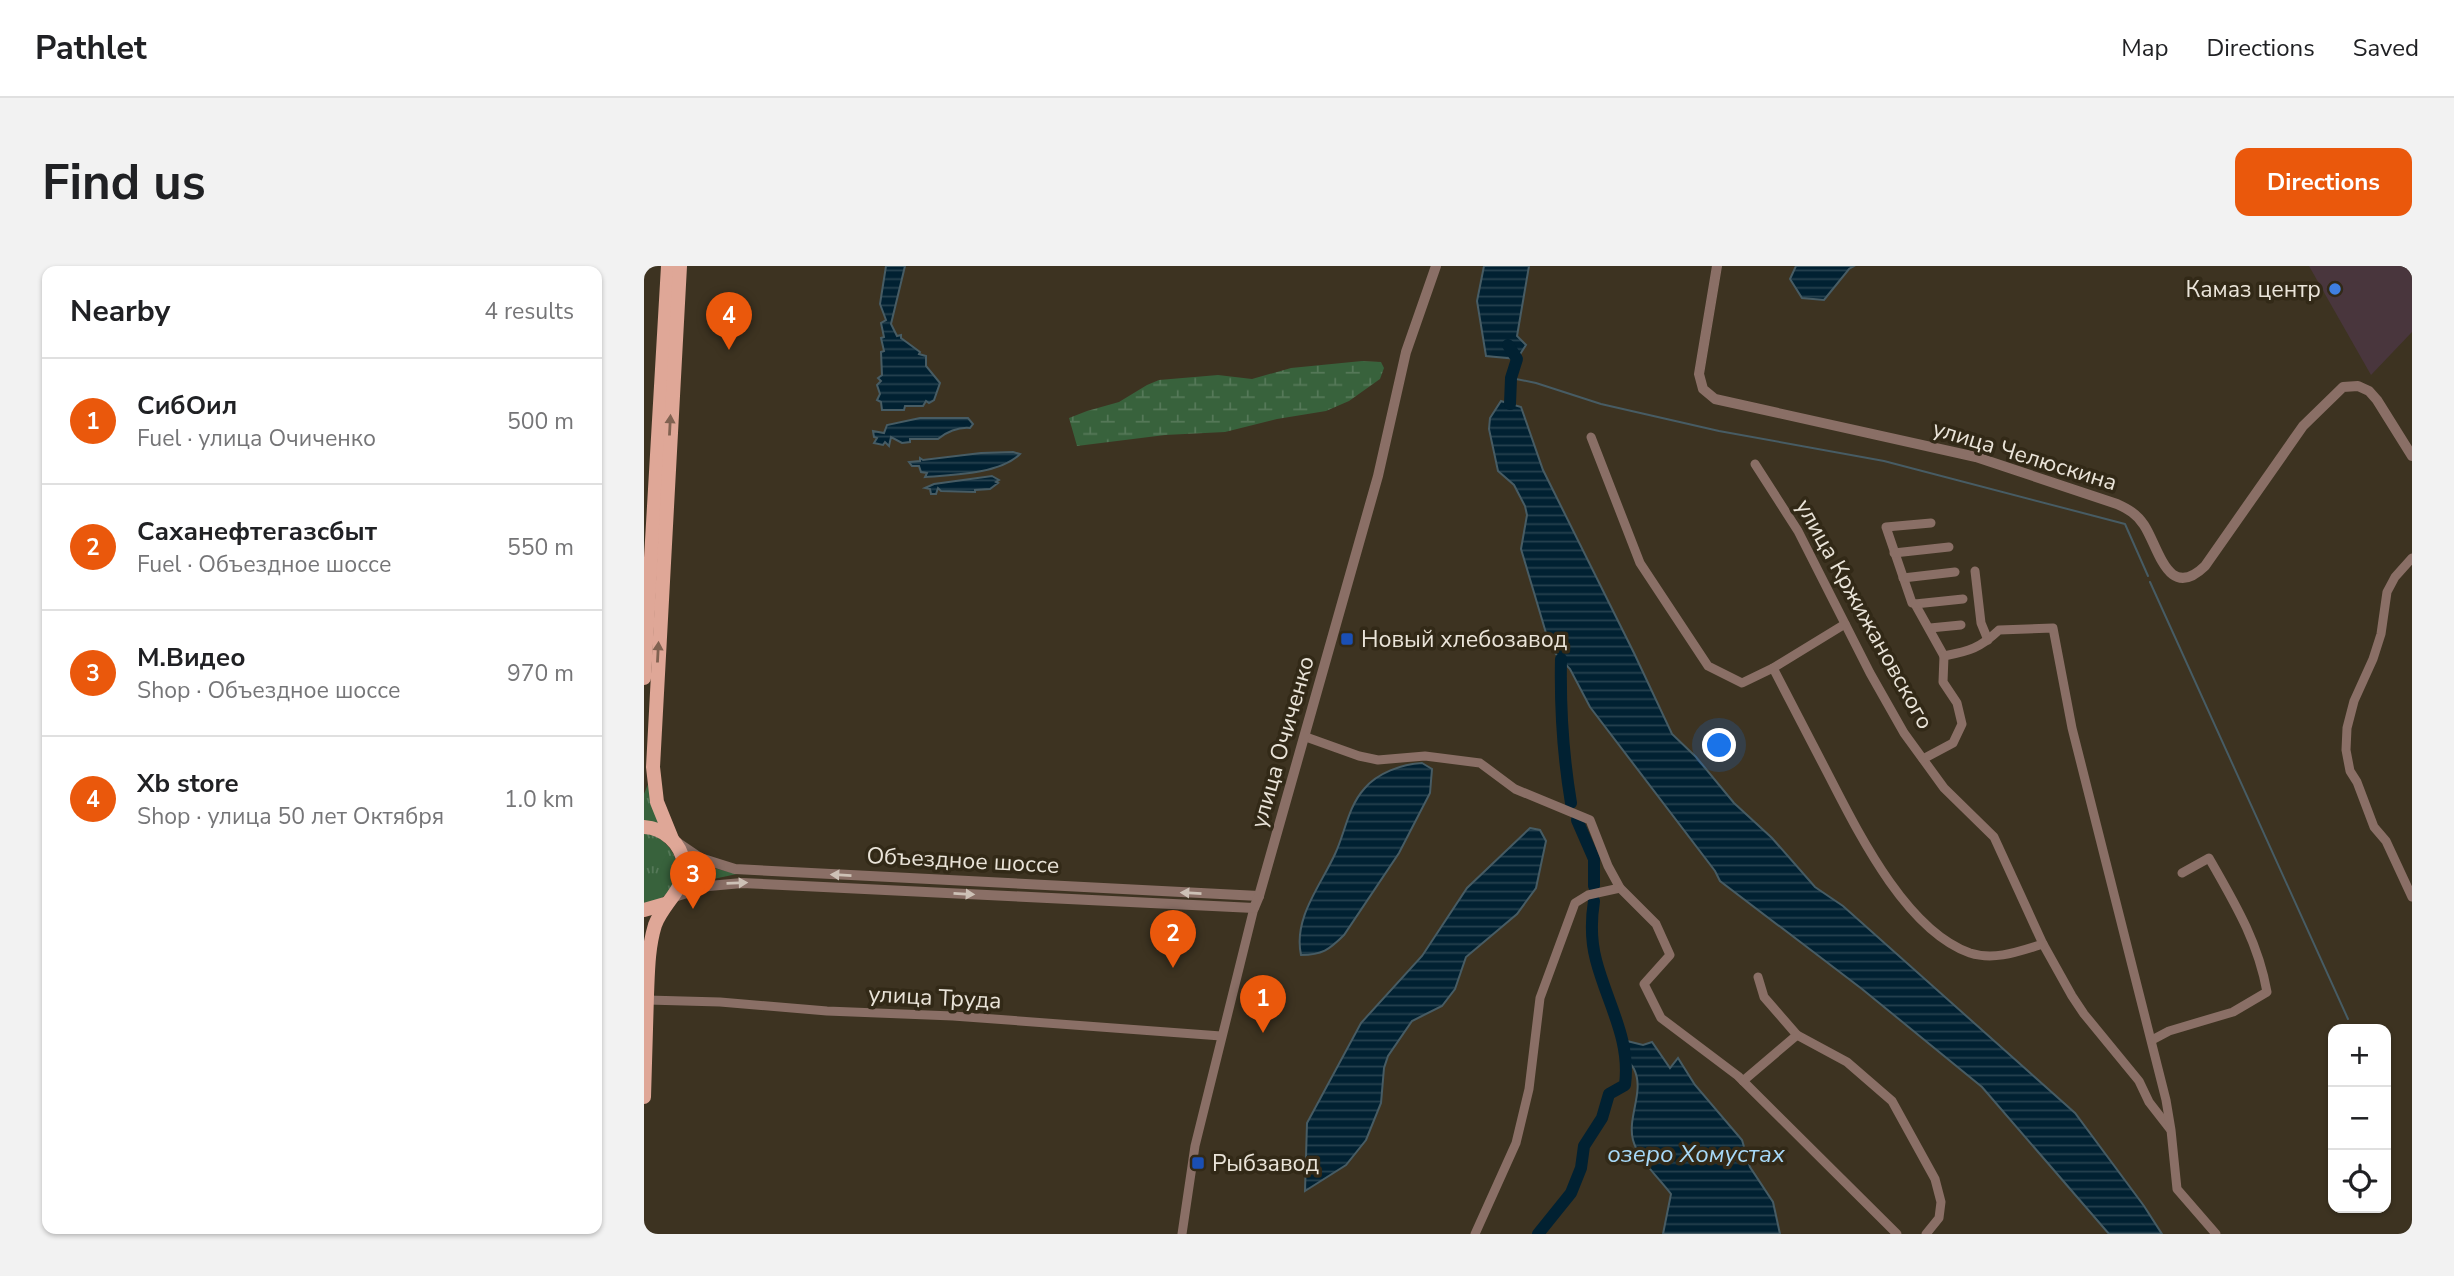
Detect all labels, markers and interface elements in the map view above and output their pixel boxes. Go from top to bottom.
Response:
text: Pathlet [35,26,147,71]
text: Map [2121,32,2168,64]
text: Directions [2206,32,2315,64]
text: Saved [2353,32,2419,64]
button: Directions [2235,148,2412,216]
text: Find us [42,149,206,216]
place label: Камаз центр [2185,274,2321,305]
marker: Камаз центр [2327,281,2343,297]
text: Nearby [70,291,170,332]
pin: 4 [706,292,752,350]
text: 4 results [484,296,574,327]
text: СибОил [137,388,237,423]
text: 1 [86,406,100,437]
text: 500 m [507,406,574,437]
street label: улица Челюскина [1929,413,2121,498]
one-way arrow [665,414,676,436]
text: Fuel · улица Очиченко [137,423,376,454]
street label: улица Кржижановского [1788,494,1941,735]
text: Саханефтегазсбыт [137,514,377,549]
text: 2 [86,532,100,563]
text: 550 m [507,532,574,563]
text: Fuel · Объездное шоссе [137,549,391,580]
place label: Новый хлебозавод [1361,624,1567,655]
marker: Новый хлебозавод [1339,631,1355,647]
text: М.Видео [137,640,245,675]
one-way arrow [652,641,663,663]
street label: улица Очиченко [1243,653,1322,832]
text: 3 [86,658,100,689]
text: 970 m [507,658,574,689]
text: Shop · Объездное шоссе [137,675,401,706]
your location [1702,728,1736,762]
text: Xb store [137,766,239,801]
text: 4 [86,784,100,815]
text: 1.0 km [504,784,574,815]
text: Shop · улица 50 лет Октября [137,801,444,832]
street label: Объездное шоссе [866,840,1060,881]
pin: 3 [670,851,716,909]
one-way arrow [830,870,852,881]
one-way arrow [726,878,748,889]
one-way arrow [1180,887,1202,898]
one-way arrow [953,888,975,899]
pin: 2 [1150,910,1196,968]
pin: 1 [1240,975,1286,1033]
street label: улица Труда [868,979,1002,1016]
map controls [2328,1024,2391,1213]
button: + [2328,1024,2391,1087]
button: − [2328,1087,2391,1150]
water label: озеро Хомустах [1607,1138,1786,1170]
place label: Рыбзавод [1212,1148,1319,1179]
button: locate [2328,1150,2391,1213]
marker: Рыбзавод [1190,1155,1206,1171]

